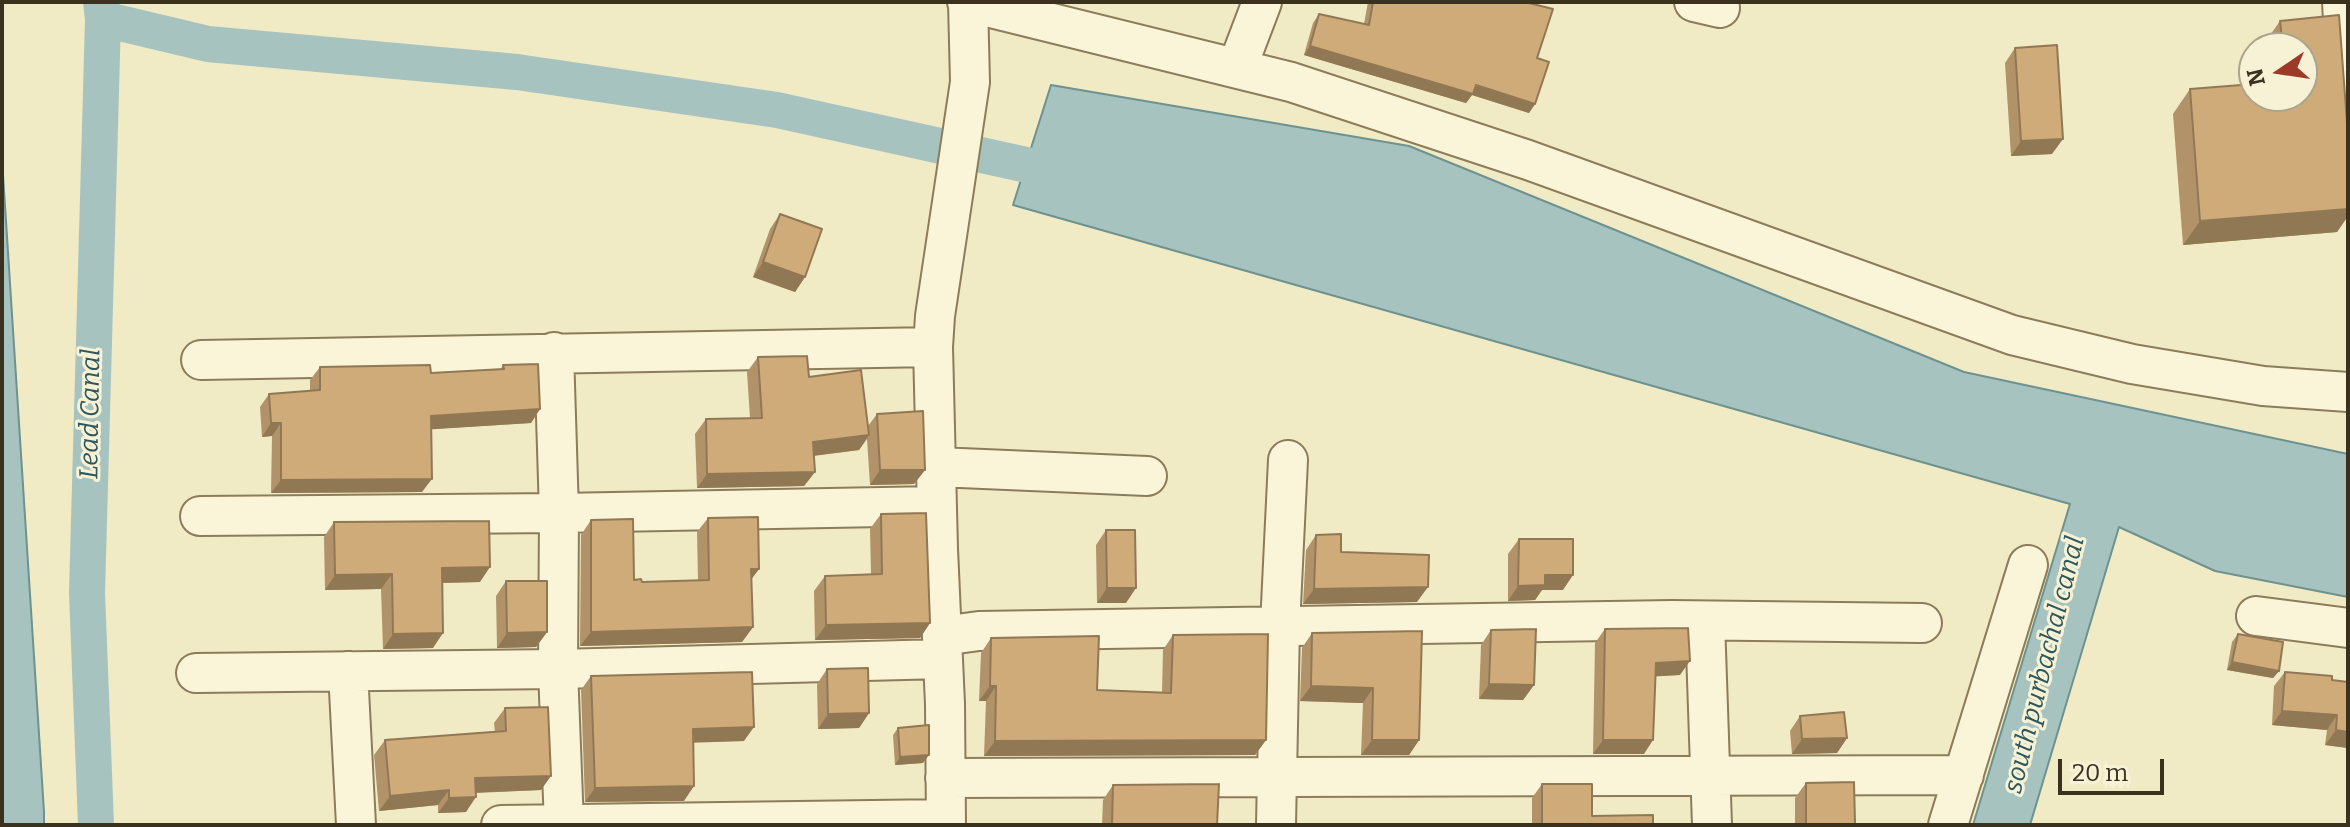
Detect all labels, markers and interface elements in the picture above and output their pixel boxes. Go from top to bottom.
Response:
north arrow [2238,32,2318,112]
text: N [2241,66,2271,88]
water label: Lead Canal [74,348,108,480]
water label: south purbachal canal [1998,533,2092,797]
scale bar [2062,743,2168,793]
text: 20 m [2072,759,2128,787]

